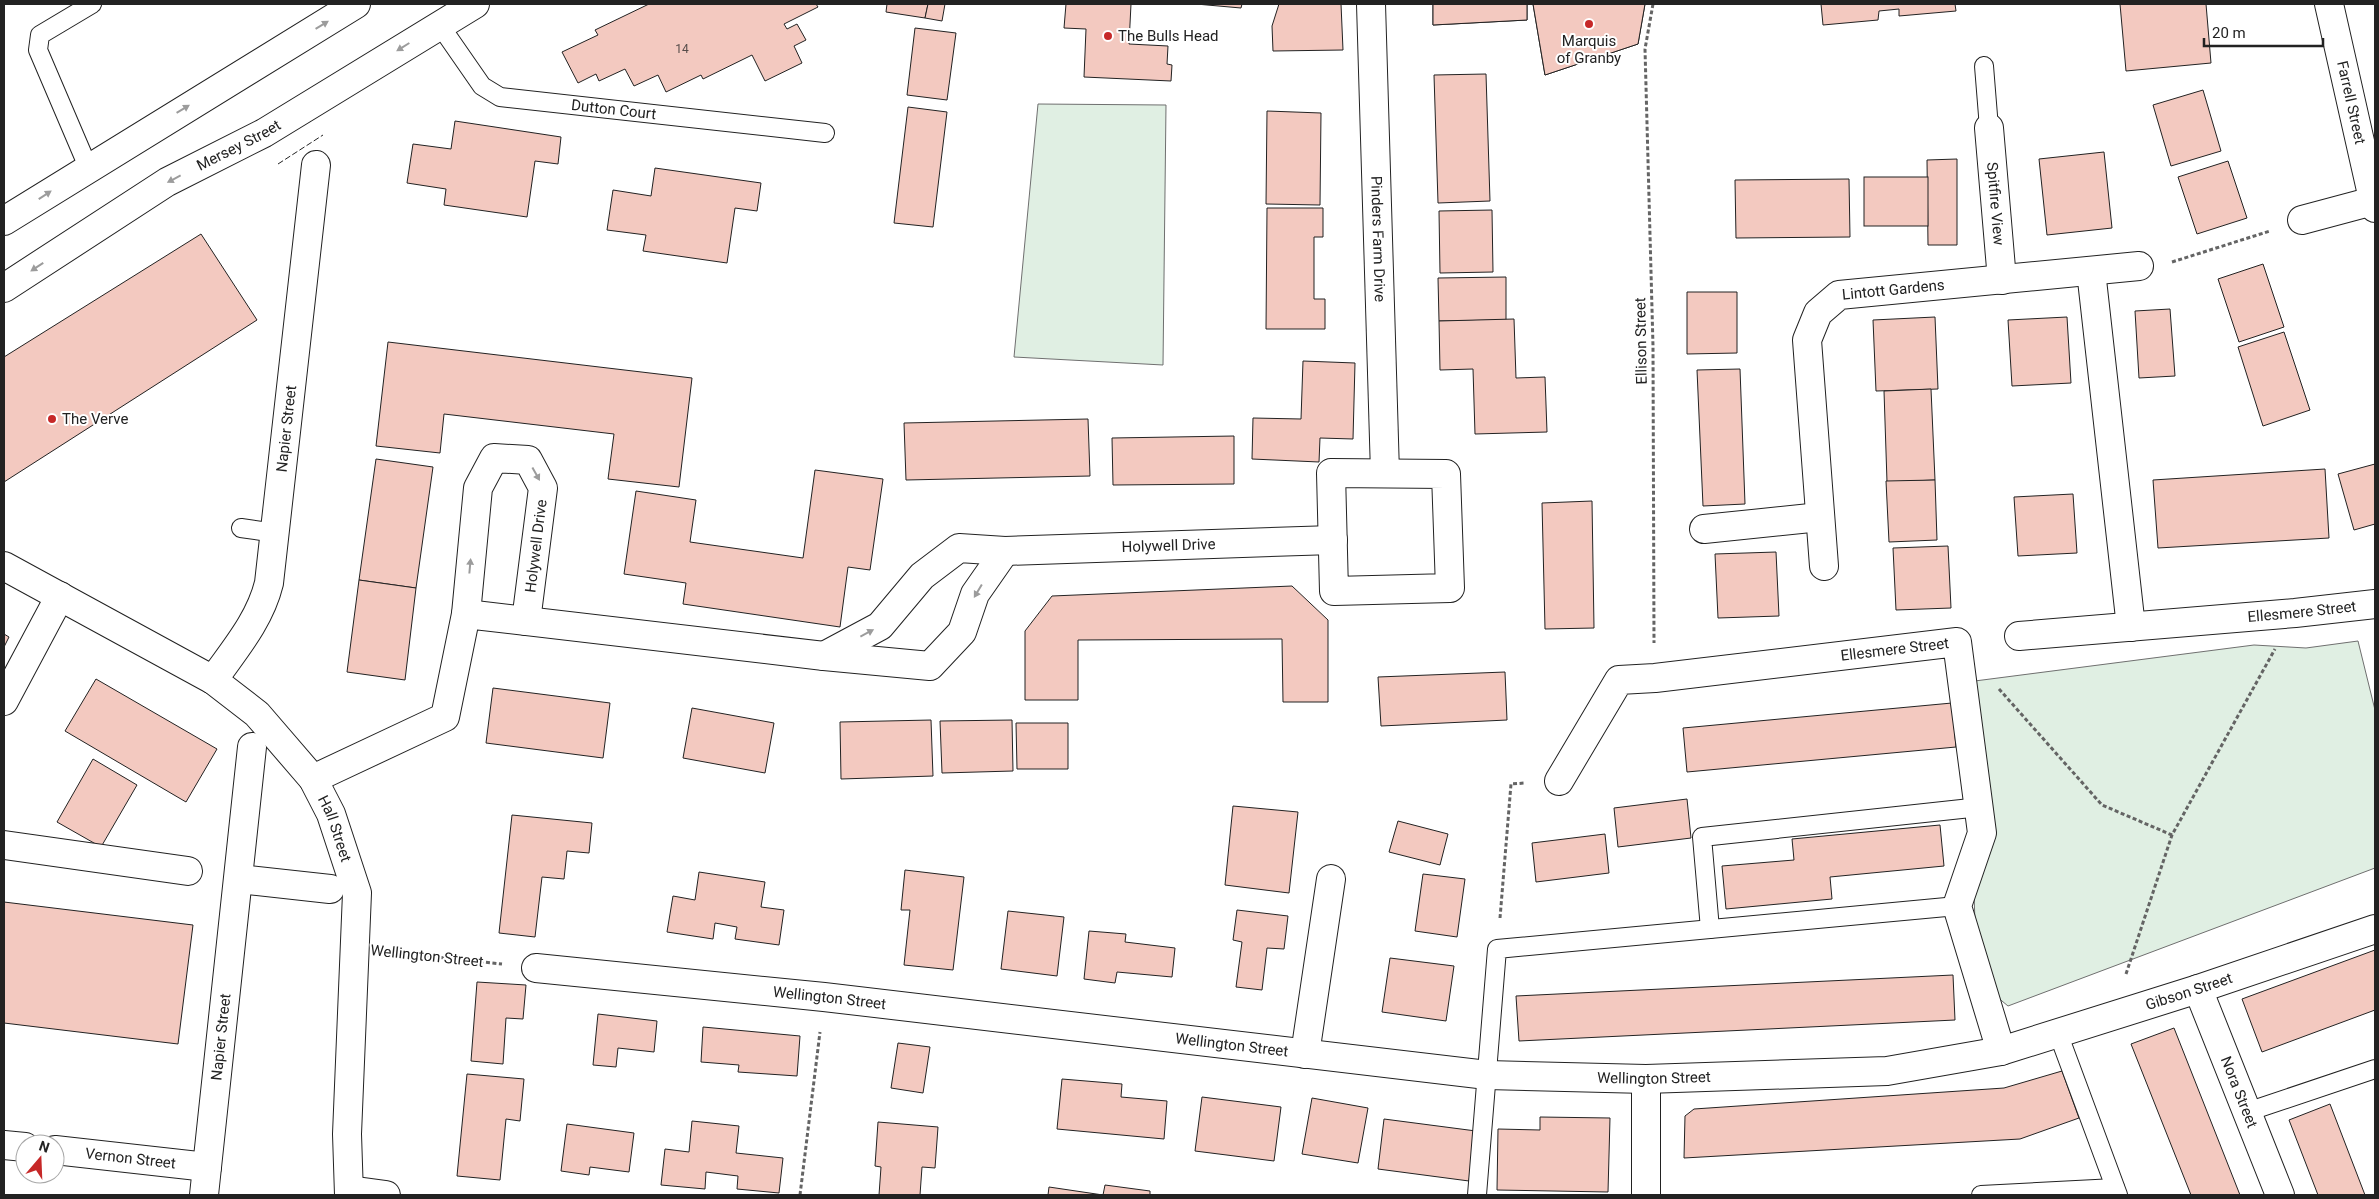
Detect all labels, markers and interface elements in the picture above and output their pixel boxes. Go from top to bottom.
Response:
scale bar [2204,15,2323,47]
marker: Marquis of Granby [1583,18,1595,30]
one-way arrow [315,20,328,29]
text: 20 m [2212,24,2246,42]
place label: The Bulls Head [1118,27,1219,45]
marker: The Bulls Head [1102,30,1114,42]
place label: Marquis of Granby [1557,32,1621,67]
one-way arrow [396,42,409,51]
house number: 14 [675,42,689,56]
street label: Farrell Street [2333,59,2369,146]
street label: Dutton Court [570,96,657,123]
one-way arrow [177,105,190,114]
street label: Mersey Street [194,116,284,175]
street label: Spitfire View [1983,161,2008,246]
one-way arrow [167,175,181,183]
street label: Pinders Farm Drive [1367,175,1389,302]
one-way arrow [38,190,51,199]
one-way arrow [31,262,44,271]
street label: Lintott Gardens [1841,276,1945,304]
street label: Ellison Street [1631,297,1651,385]
street label: Napier Street [273,384,300,473]
place label: The Verve [62,410,128,428]
marker: The Verve [46,413,58,425]
one-way arrow [531,468,540,481]
street label: Holywell Drive [521,498,551,594]
street label: Holywell Drive [1121,535,1216,556]
one-way arrow [467,557,475,573]
one-way arrow [973,584,982,598]
street label: Ellesmere Street [2247,597,2357,626]
one-way arrow [860,629,875,637]
street label: Ellesmere Street [1840,634,1950,665]
street label: Hall Street [314,792,355,864]
street label: Wellington Street [370,941,485,971]
street label: Gibson Street [2143,969,2235,1014]
street label: Wellington Street [772,983,887,1013]
street label: Napier Street [207,992,235,1081]
street label: Wellington Street [1174,1029,1289,1061]
street label: Nora Street [2217,1054,2261,1131]
street label: Wellington Street [1597,1068,1711,1088]
north arrow [15,1134,65,1184]
text: N [37,1138,52,1156]
street label: Vernon Street [84,1144,177,1172]

